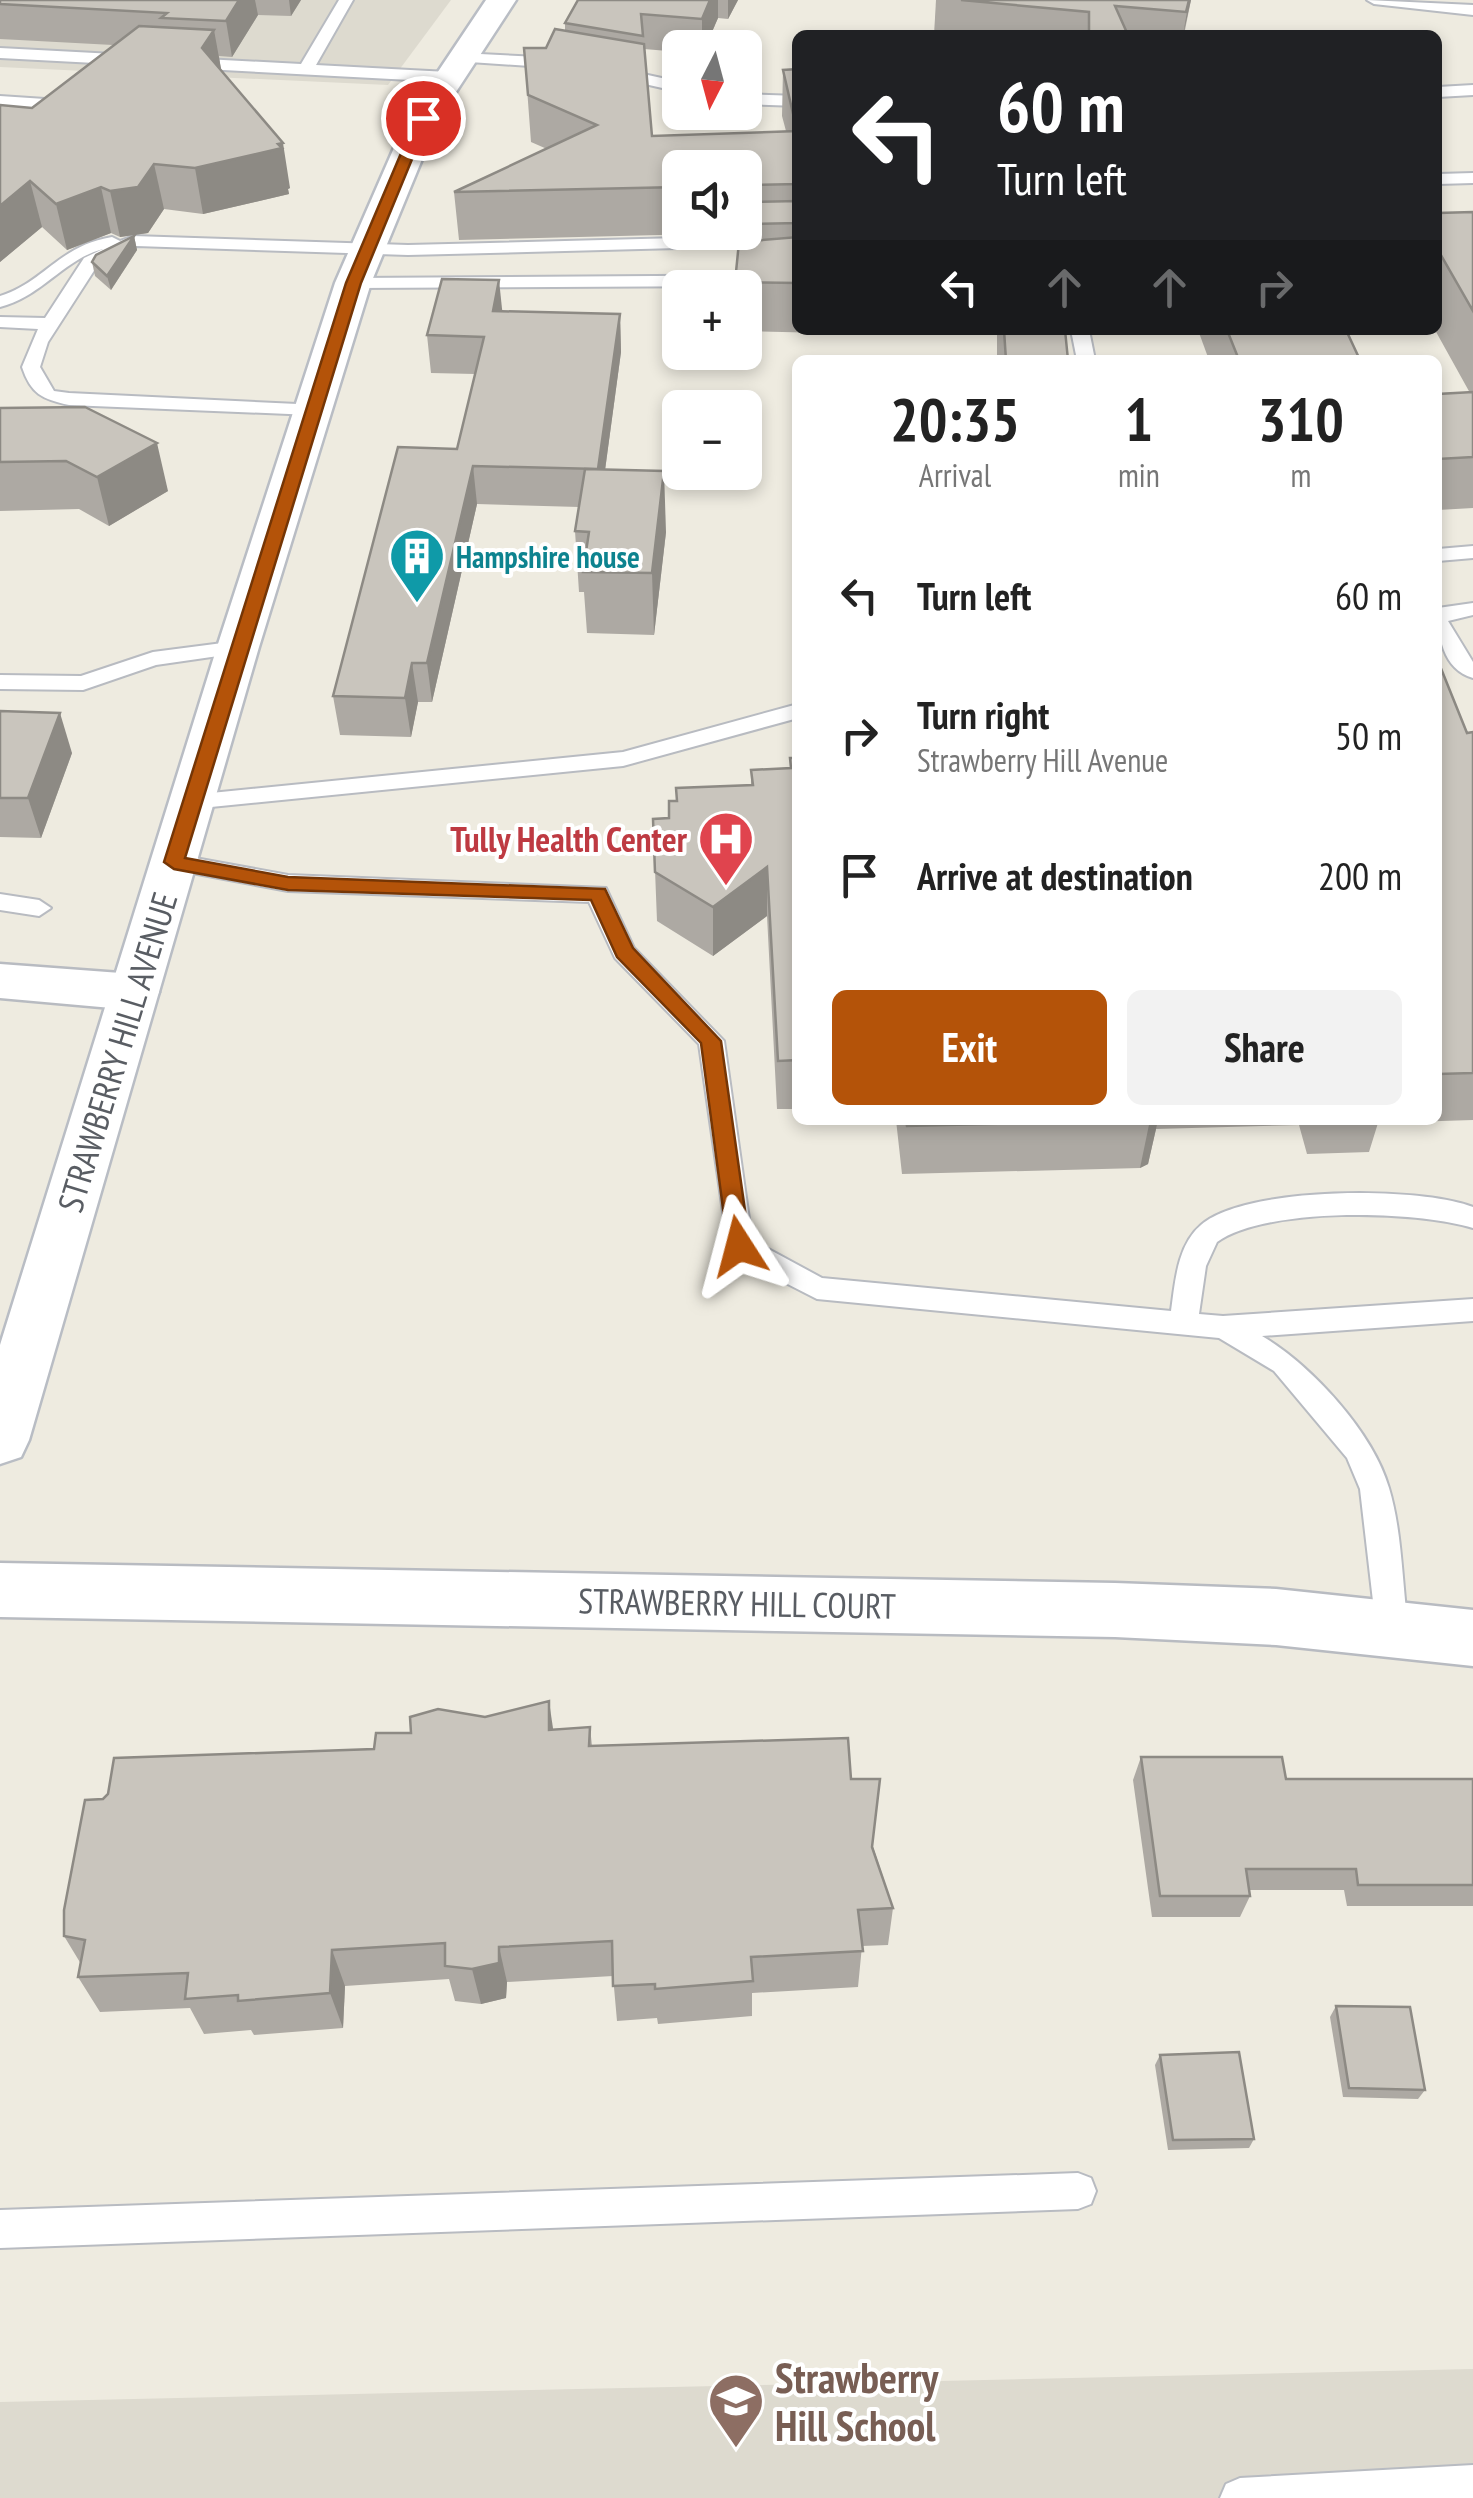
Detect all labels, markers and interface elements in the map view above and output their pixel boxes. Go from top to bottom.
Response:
north arrow [662,30,762,130]
map controls [662,30,762,490]
text: 60 m [997,61,1125,151]
icon: left [832,70,962,200]
pin [381,76,466,161]
icon: arrive [396,91,451,146]
text: Turn left [997,149,1127,207]
button: sound [662,150,762,250]
icon: left [932,260,987,315]
icon: ahead [1037,260,1092,315]
icon: ahead [1142,260,1197,315]
icon: right [1247,260,1302,315]
button: + [662,270,762,370]
text: 20:35 [890,380,1020,458]
text: 1 [1125,380,1153,458]
text: 310 [1258,380,1344,458]
button: − [662,390,762,490]
text: Arrival [919,454,991,496]
text: min [1118,454,1160,496]
text: m [1290,454,1311,496]
building icon: Hampshire house [387,526,447,605]
place label: Hampshire house [456,537,640,576]
icon: left [832,568,887,623]
text: Turn left [917,571,1031,620]
text: 60 m [1335,571,1402,620]
text: Turn right [917,690,1049,739]
icon: right [832,708,887,763]
text: 50 m [1335,711,1402,760]
text: Strawberry Hill Avenue [917,739,1168,781]
hospital icon: Tully Health Center [696,809,756,888]
place label: Tully Health Center [450,816,688,862]
icon: arrive [832,848,887,903]
text: Arrive at destination [917,851,1193,900]
text: 200 m [1318,851,1402,900]
street label: STRAWBERRY HILL AVENUE [47,887,187,1217]
button: Exit [832,990,1107,1105]
button: Share [1127,990,1402,1105]
position arrow [687,1194,791,1298]
street label: STRAWBERRY HILL COURT [578,1577,897,1629]
place label: Strawberry Hill School [775,2350,940,2453]
school or university icon: Strawberry Hill School [706,2371,766,2450]

